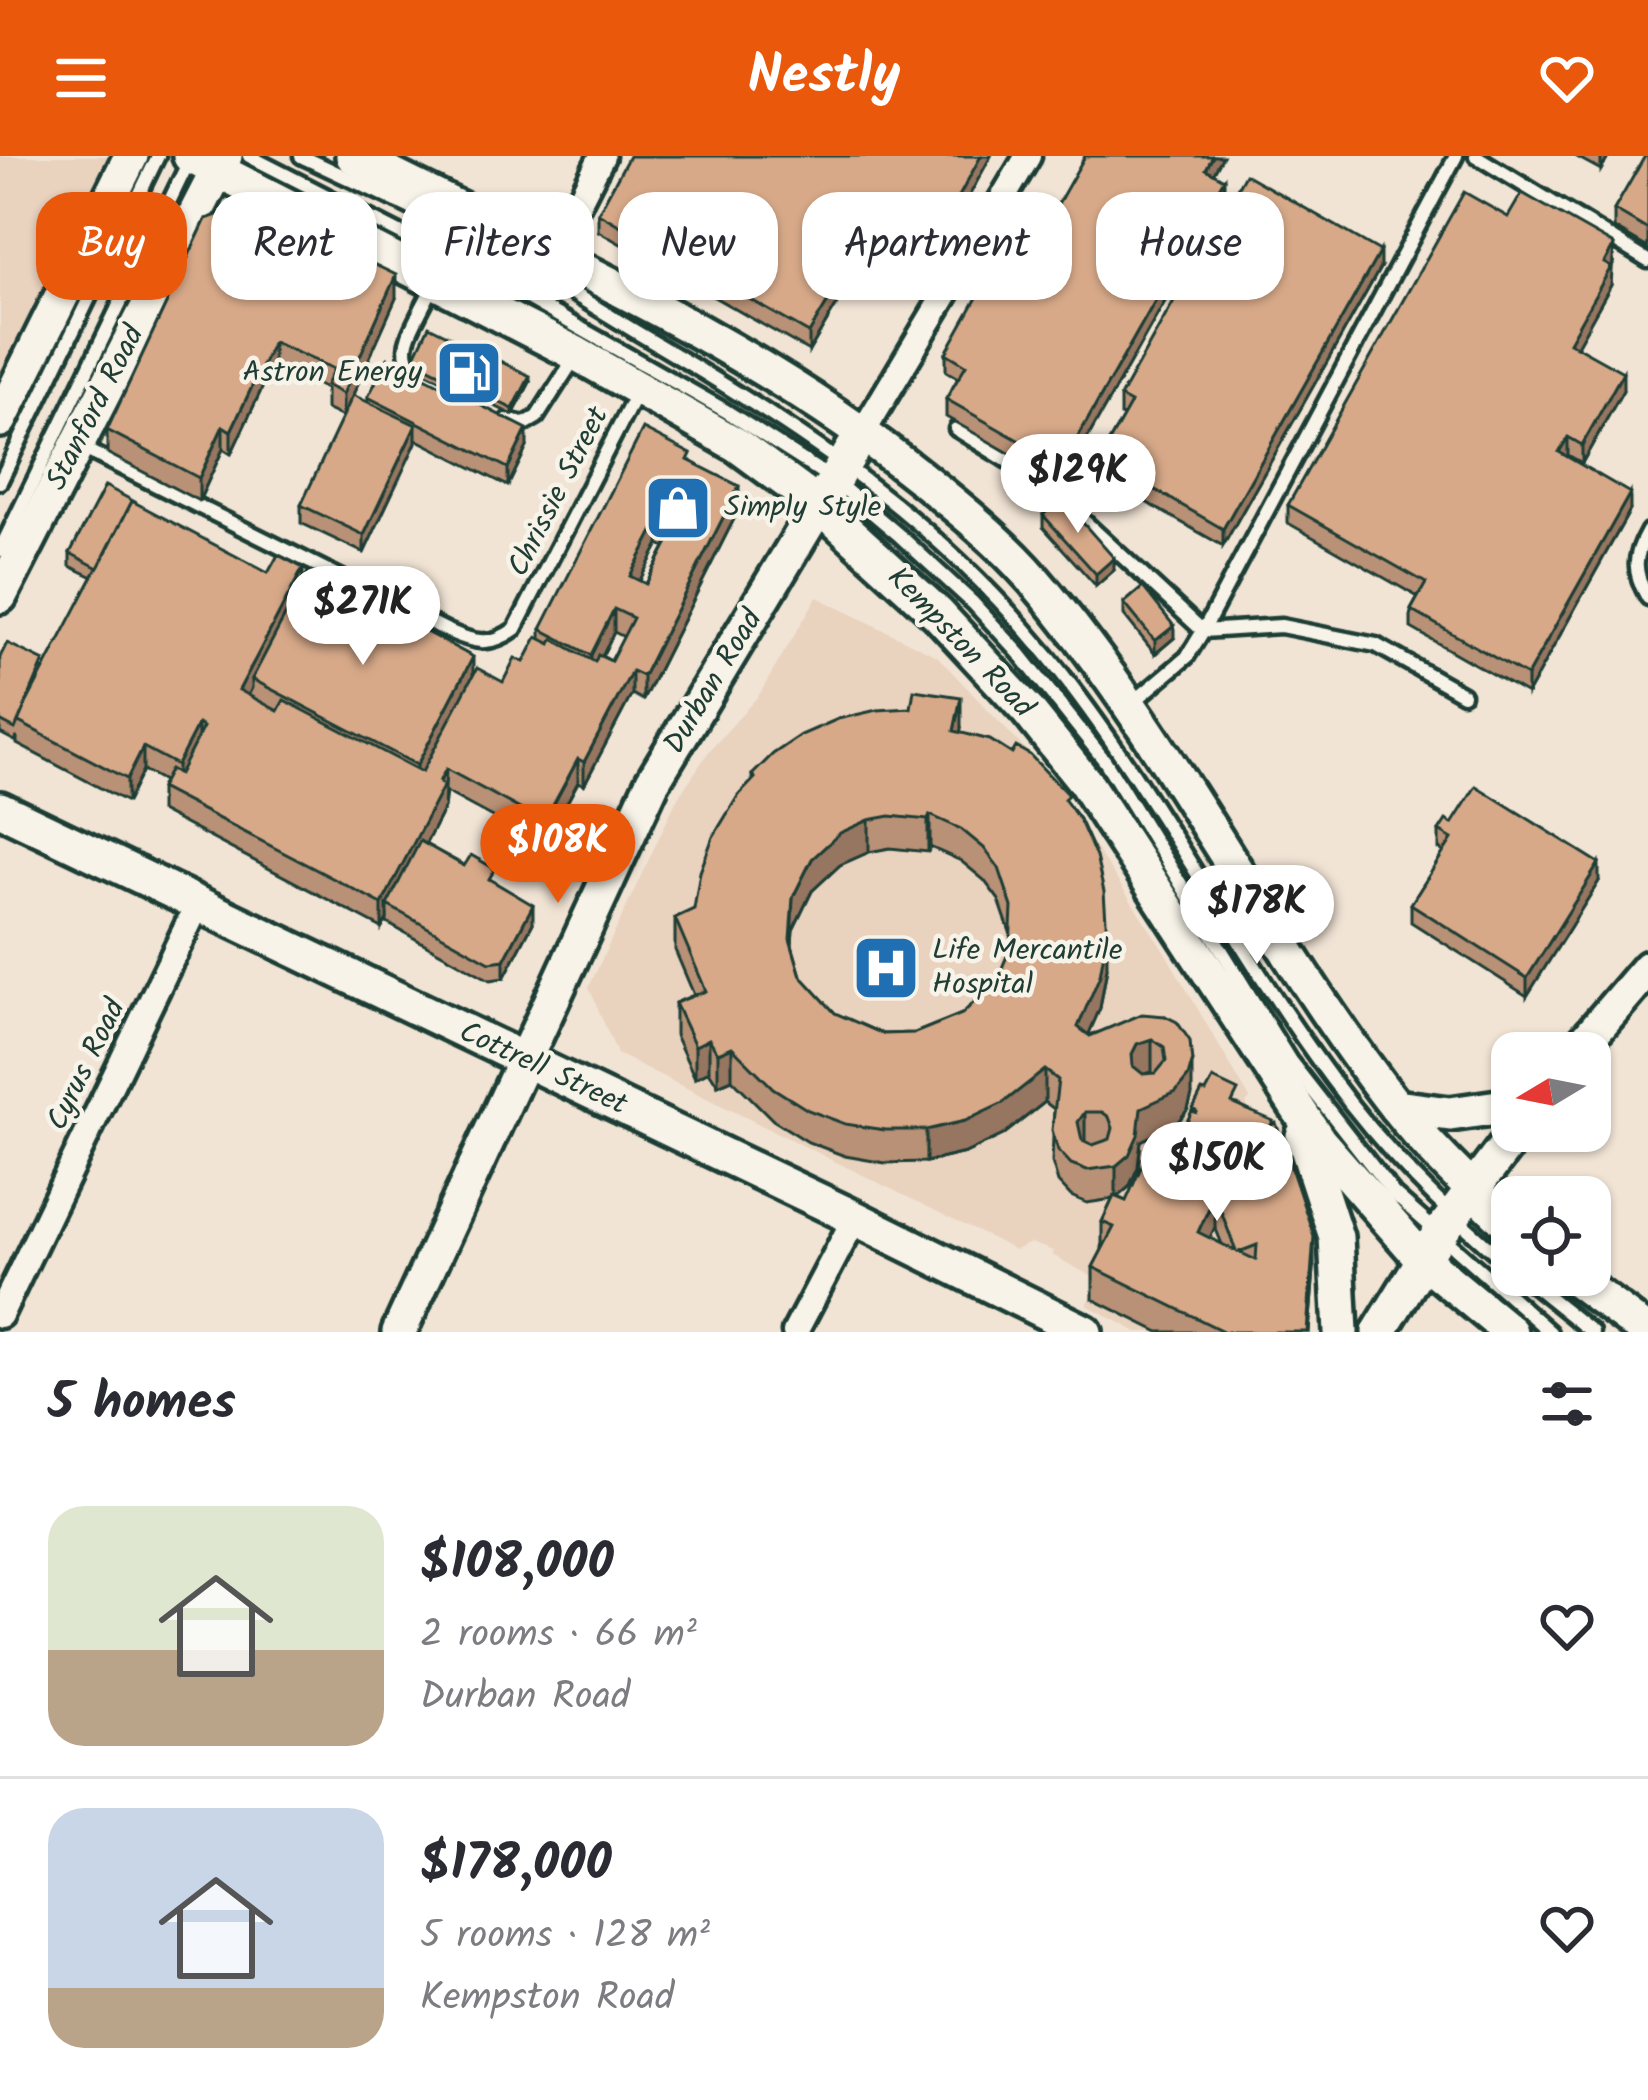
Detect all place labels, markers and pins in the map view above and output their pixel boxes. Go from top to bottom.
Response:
fuel station icon: Astron Energy [434,338,504,408]
place label: Astron Energy [243,349,423,397]
pin: $129K [994,434,1162,536]
shop icon: Simply Style [643,473,713,543]
place label: Simply Style [724,484,881,532]
pin: $271K [279,566,447,668]
pin: $108K [474,804,642,906]
pin: $178K [1173,865,1341,967]
place label: Life Mercantile Hospital [932,927,1122,1009]
hospital icon: Life Mercantile Hospital [851,933,921,1003]
pin: $150K [1133,1122,1301,1224]

